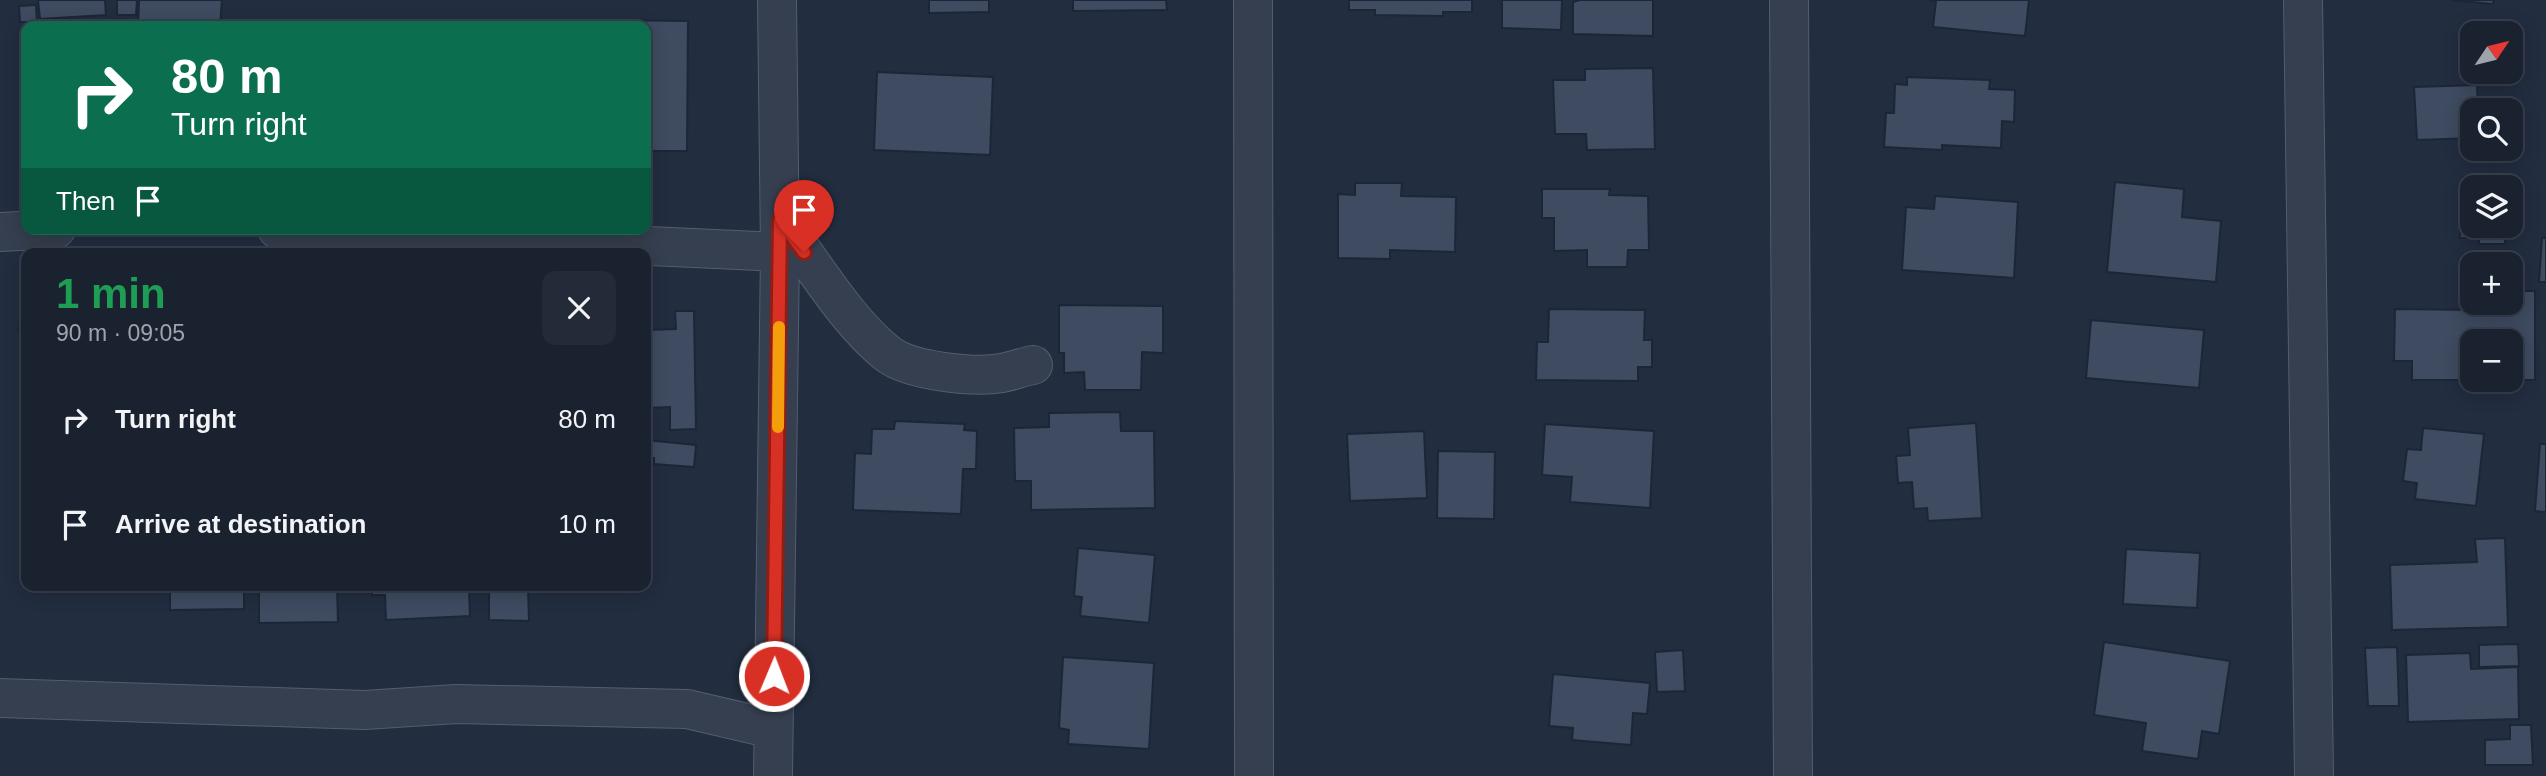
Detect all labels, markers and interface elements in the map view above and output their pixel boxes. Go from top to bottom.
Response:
north arrow [2460,21,2524,84]
map controls [2460,21,2523,392]
icon: right [56,49,147,140]
text: 80 m [171,49,283,103]
button: search [2460,98,2523,161]
text: Turn right [171,106,307,142]
button: layers [2460,175,2523,238]
pin [774,180,834,252]
icon: arrive [129,182,167,220]
text: Then [56,186,115,216]
icon: arrive [785,191,823,229]
button: + [2460,252,2523,315]
text: 1 min [56,270,166,317]
button: close [542,271,616,345]
text: 90 m · 09:05 [56,320,185,346]
button: − [2460,329,2523,392]
icon: right [56,401,94,439]
text: Turn right [115,404,236,434]
text: 80 m [558,404,616,434]
icon: arrive [56,506,94,544]
text: Arrive at destination [115,509,366,539]
text: 10 m [558,509,616,539]
position arrow [737,639,811,713]

